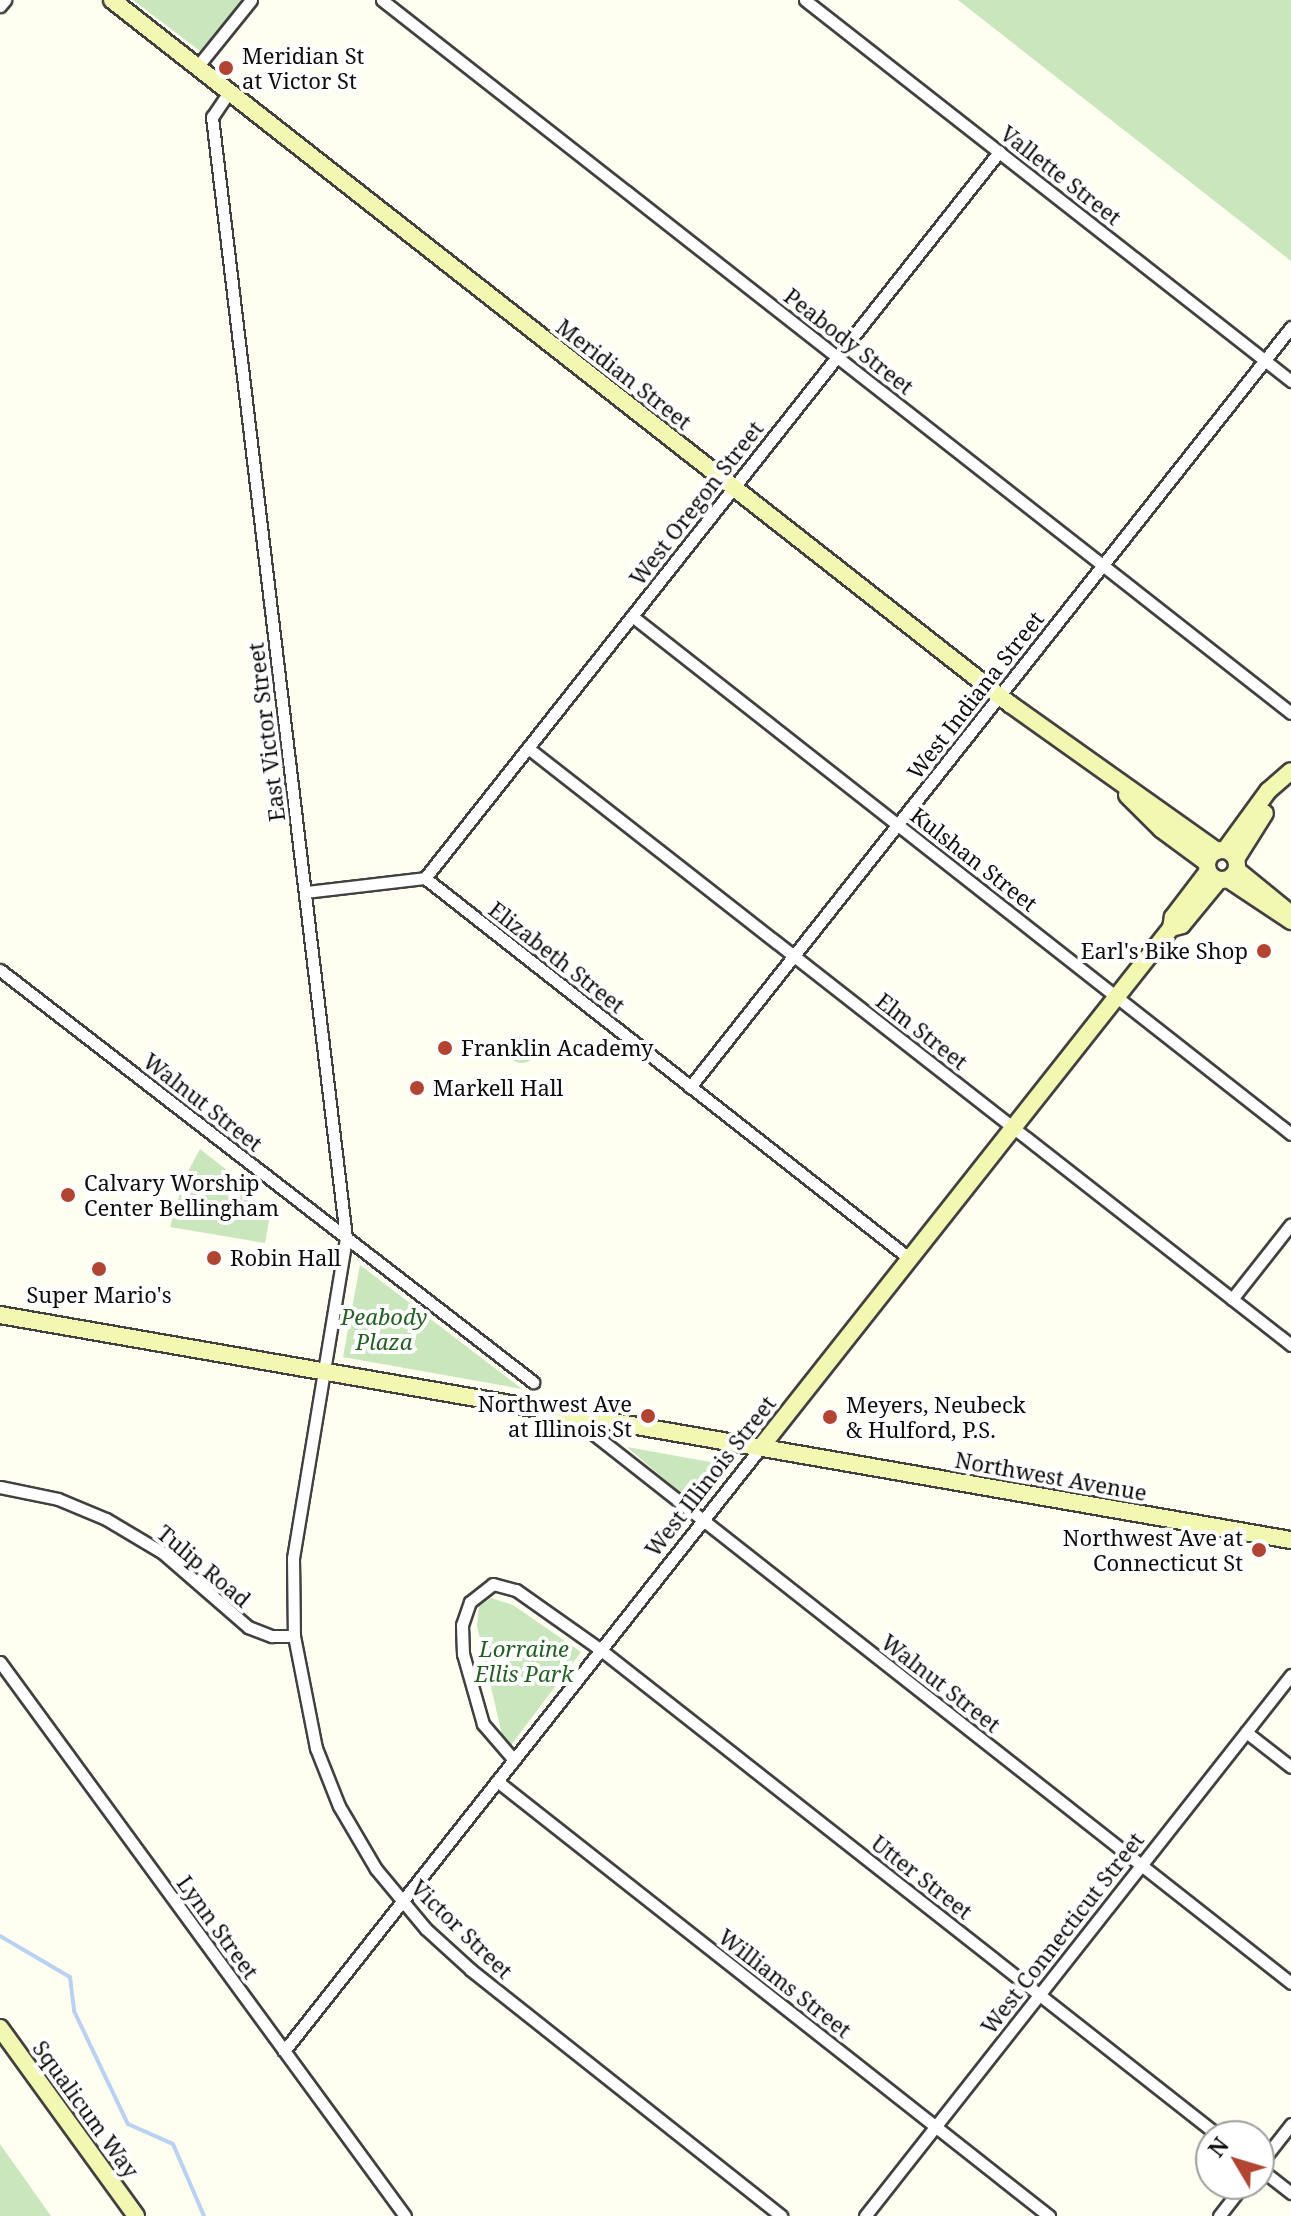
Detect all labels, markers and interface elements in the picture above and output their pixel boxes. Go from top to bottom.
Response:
place label: Meridian St at Victor St [242,42,364,94]
marker: Meridian St at Victor St [217,59,235,77]
street label: Vallette Street [995,120,1127,230]
street label: Peabody Street [779,282,919,400]
street label: Meridian Street [551,313,697,435]
street label: West Oregon Street [624,416,768,590]
street label: West Indiana Street [901,606,1049,784]
street label: East Victor Street [242,641,290,823]
street label: Kulshan Street [905,801,1043,917]
street label: Elizabeth Street [484,896,630,1018]
place label: Earl's Bike Shop [1081,938,1248,964]
marker: Earl's Bike Shop [1255,942,1273,960]
street label: Elm Street [871,987,973,1075]
place label: Franklin Academy [461,1035,653,1061]
marker: Franklin Academy [436,1039,454,1057]
street label: Walnut Street [138,1047,268,1157]
place label: Markell Hall [433,1075,563,1101]
marker: Markell Hall [408,1079,426,1097]
place label: Calvary Worship Center Bellingham [84,1169,279,1220]
marker: Calvary Worship Center Bellingham [59,1186,77,1204]
place label: Robin Hall [230,1245,341,1271]
marker: Robin Hall [205,1249,223,1267]
marker: Super Mario's [90,1260,108,1278]
place label: Super Mario's [26,1282,172,1308]
park label: Peabody Plaza [341,1303,427,1354]
place label: Northwest Ave at Illinois St [478,1390,632,1442]
street label: West Illinois Street [639,1390,781,1562]
place label: Meyers, Neubeck & Hulford, P.S. [846,1391,1026,1442]
marker: Northwest Ave at Illinois St [639,1407,657,1425]
marker: Meyers, Neubeck & Hulford, P.S. [821,1408,839,1426]
street label: Northwest Avenue [953,1446,1149,1506]
street label: Tulip Road [152,1519,256,1613]
place label: Northwest Ave at Connecticut St [1063,1524,1243,1576]
marker: Northwest Ave at Connecticut St [1250,1541,1268,1559]
street label: Walnut Street [876,1628,1006,1738]
park label: Lorraine Ellis Park [475,1635,573,1686]
street label: West Connecticut Street [975,1827,1149,2039]
street label: Utter Street [866,1830,978,1924]
street label: Lynn Street [172,1870,264,1984]
street label: Victor Street [406,1874,518,1984]
street label: Williams Street [713,1923,857,2043]
street label: Squalicum Way [27,2035,145,2183]
north arrow [1195,2120,1275,2200]
text: N [1201,2130,1235,2163]

